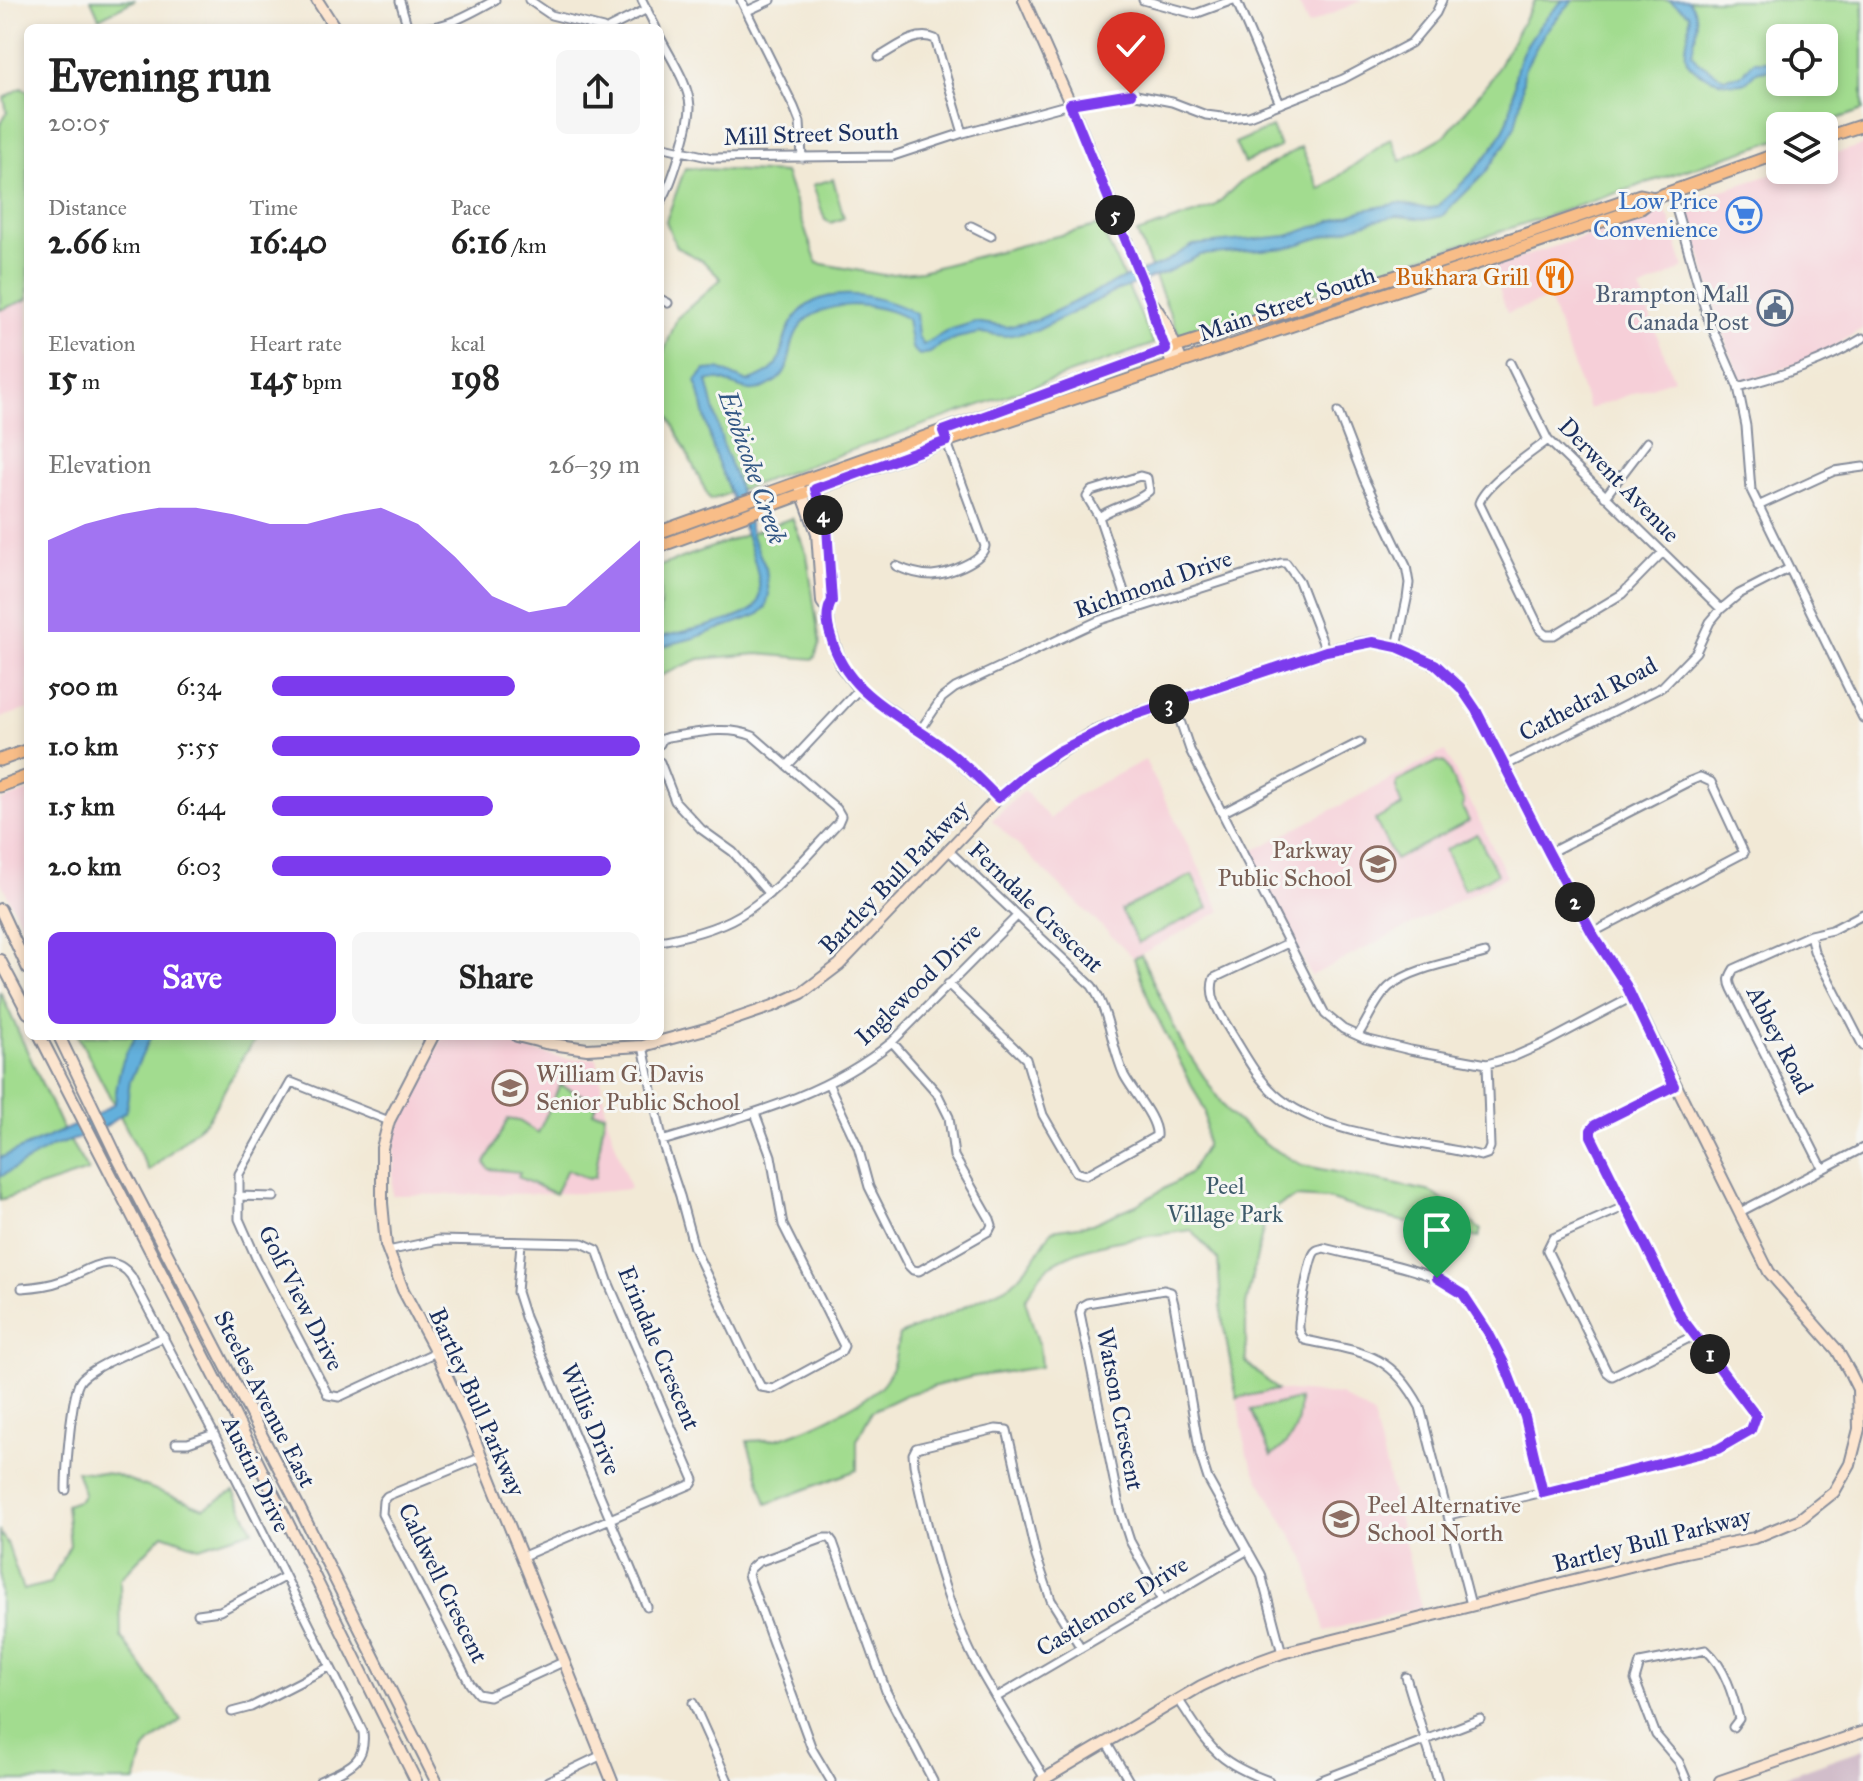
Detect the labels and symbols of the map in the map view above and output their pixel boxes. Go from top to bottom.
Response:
pin [1097,12,1165,94]
street label: Mill Street South [723,116,899,152]
place label: Low Price Convenience [1593,186,1718,244]
pin: 5 [1095,195,1135,235]
supermarket icon: Low Price Convenience [1725,196,1763,234]
restaurant icon: Bukhara Grill [1536,258,1574,296]
street label: Main Street South [1195,260,1379,348]
place label: Bukhara Grill [1395,262,1530,292]
place label: Brampton Mall Canada P0st [1595,279,1750,337]
public building icon: Brampton Mall Canada P0st [1756,289,1794,327]
water label: Etobicoke Creek [711,385,794,548]
street label: Derwent Avenue [1552,411,1686,549]
pin: 4 [803,495,843,535]
street label: Richmond Drive [1070,543,1236,625]
street label: Cathedral Road [1514,650,1662,748]
pin: 3 [1149,684,1189,724]
street label: Bartley Bull Parkway [813,793,976,960]
street label: Ferndale Crescent [962,835,1110,979]
place label: Parkway Public School [1218,835,1353,893]
school or university icon: Parkway Public School [1359,845,1397,883]
pin: 2 [1555,882,1595,922]
street label: Inglewood Drive [849,916,987,1052]
street label: Abbey Road [1740,980,1820,1099]
place label: William G. Davis Senior Public School [536,1059,741,1117]
school or university icon: William G. Davis Senior Public School [491,1069,529,1107]
park label: Peel Village Park [1166,1171,1284,1229]
pin [1403,1196,1471,1278]
street label: Golf View Drive [252,1220,350,1376]
street label: Erindale Crescent [611,1262,707,1435]
street label: Bartley Bull Parkway [422,1303,532,1502]
street label: Steeles Avenue East [207,1306,323,1493]
street label: Watson Crescent [1090,1325,1151,1493]
pin: 1 [1690,1334,1730,1374]
street label: Willis Drive [554,1359,628,1479]
street label: Austin Drive [214,1410,297,1537]
place label: Peel Alternative School North [1367,1490,1521,1548]
street label: Caldwell Crescent [391,1498,495,1668]
school or university icon: Peel Alternative School North [1322,1500,1360,1538]
street label: Bartley Bull Parkway [1550,1501,1755,1579]
street label: Castlemore Drive [1031,1549,1193,1663]

